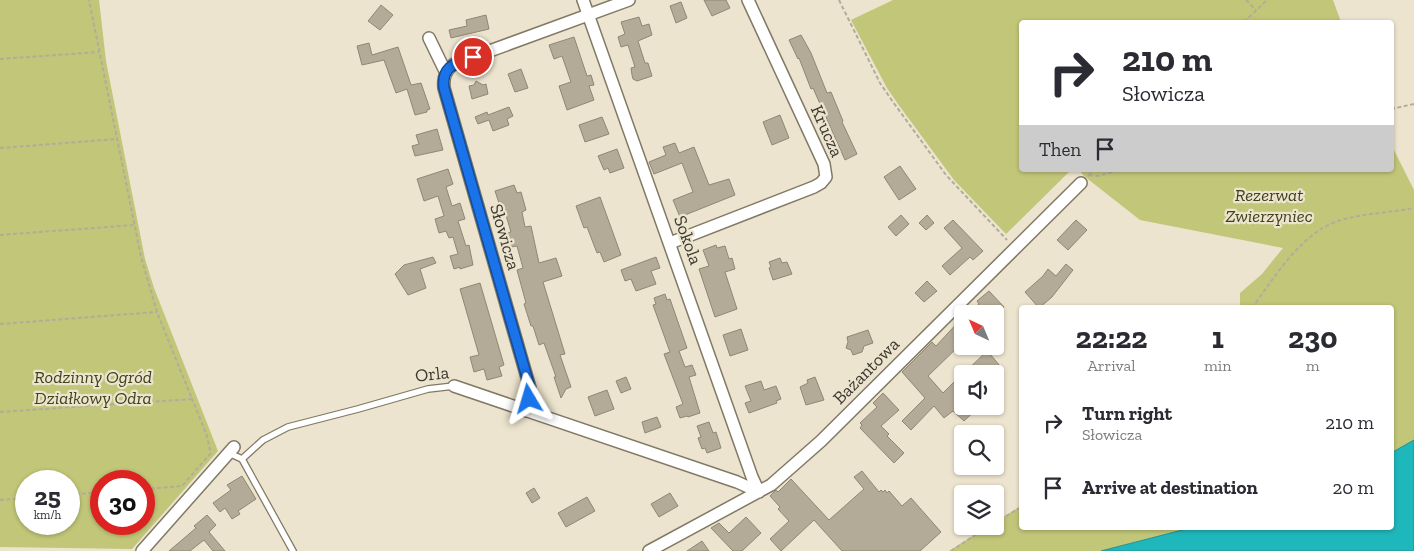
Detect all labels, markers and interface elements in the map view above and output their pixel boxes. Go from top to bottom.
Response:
pin [452,36,494,78]
text: 210 m [1122,38,1212,80]
icon: right [1039,40,1104,105]
icon: arrive [459,43,487,71]
text: Słowicza [1122,80,1205,107]
street label: Krucza [806,102,848,161]
icon: arrive [1091,135,1119,163]
text: Then [1039,138,1081,161]
park label: Rezerwat Zwierzyniec [1225,184,1313,227]
street label: Słowicza [485,201,525,273]
street label: Sokola [669,212,707,268]
north arrow [954,305,1004,355]
map controls [954,305,1004,535]
text: 22:22 [1076,320,1147,356]
text: 1 [1212,320,1224,356]
text: 230 [1288,320,1337,356]
street label: Bażantowa [828,333,904,409]
text: Arrival [1087,356,1136,375]
text: min [1204,356,1231,375]
text: m [1306,356,1320,375]
street label: Orla [414,361,450,387]
button: sound [954,365,1004,415]
park label: Rodzinny Ogród Działkowy Odra [34,366,152,409]
position arrow [502,372,554,424]
text: Turn right [1082,402,1172,425]
icon: right [1039,409,1067,437]
text: 210 m [1325,411,1374,434]
button: search [954,425,1004,475]
text: Słowicza [1082,425,1142,444]
speed limit sign: 30 [90,470,155,535]
icon: arrive [1039,474,1067,502]
text: Arrive at destination [1082,476,1258,499]
text: 20 m [1333,476,1374,499]
text: 25 [34,481,61,511]
button: layers [954,485,1004,535]
text: km/h [34,508,61,522]

